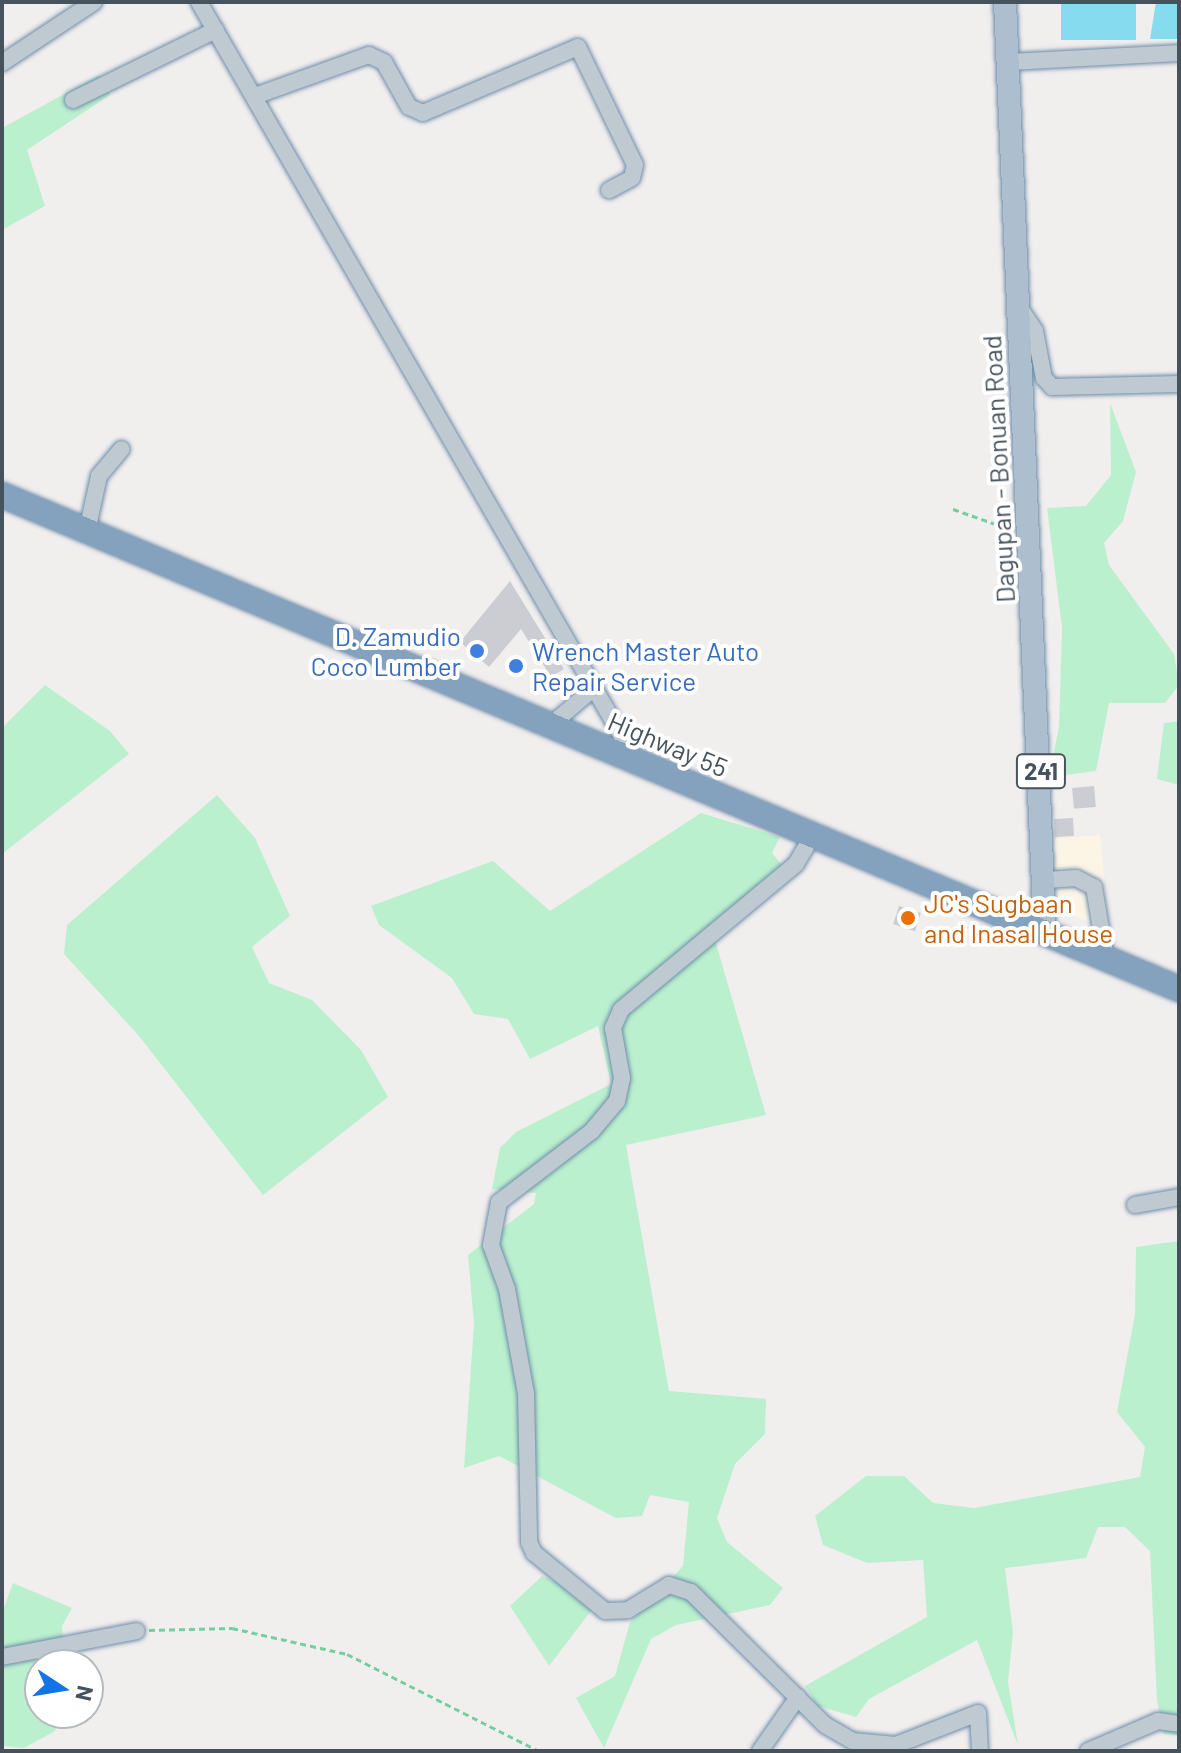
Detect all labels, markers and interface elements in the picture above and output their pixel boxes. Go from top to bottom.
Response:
street label: Dagupan - Bonuan Road [975,334,1021,604]
place label: D. Zamudio Coco Lumber [311,620,461,682]
place label: Wrench Master Auto Repair Service [532,635,759,696]
marker: D. Zamudio Coco Lumber [468,642,486,660]
marker: Wrench Master Auto Repair Service [507,657,525,675]
street label: Highway 55 [604,705,732,783]
road number: 241 [1015,751,1067,791]
place label: JC's Sugbaan and Inasal House [924,887,1113,948]
marker: JC's Sugbaan and Inasal House [899,909,917,927]
north arrow [24,1649,104,1729]
text: N [71,1684,100,1703]

